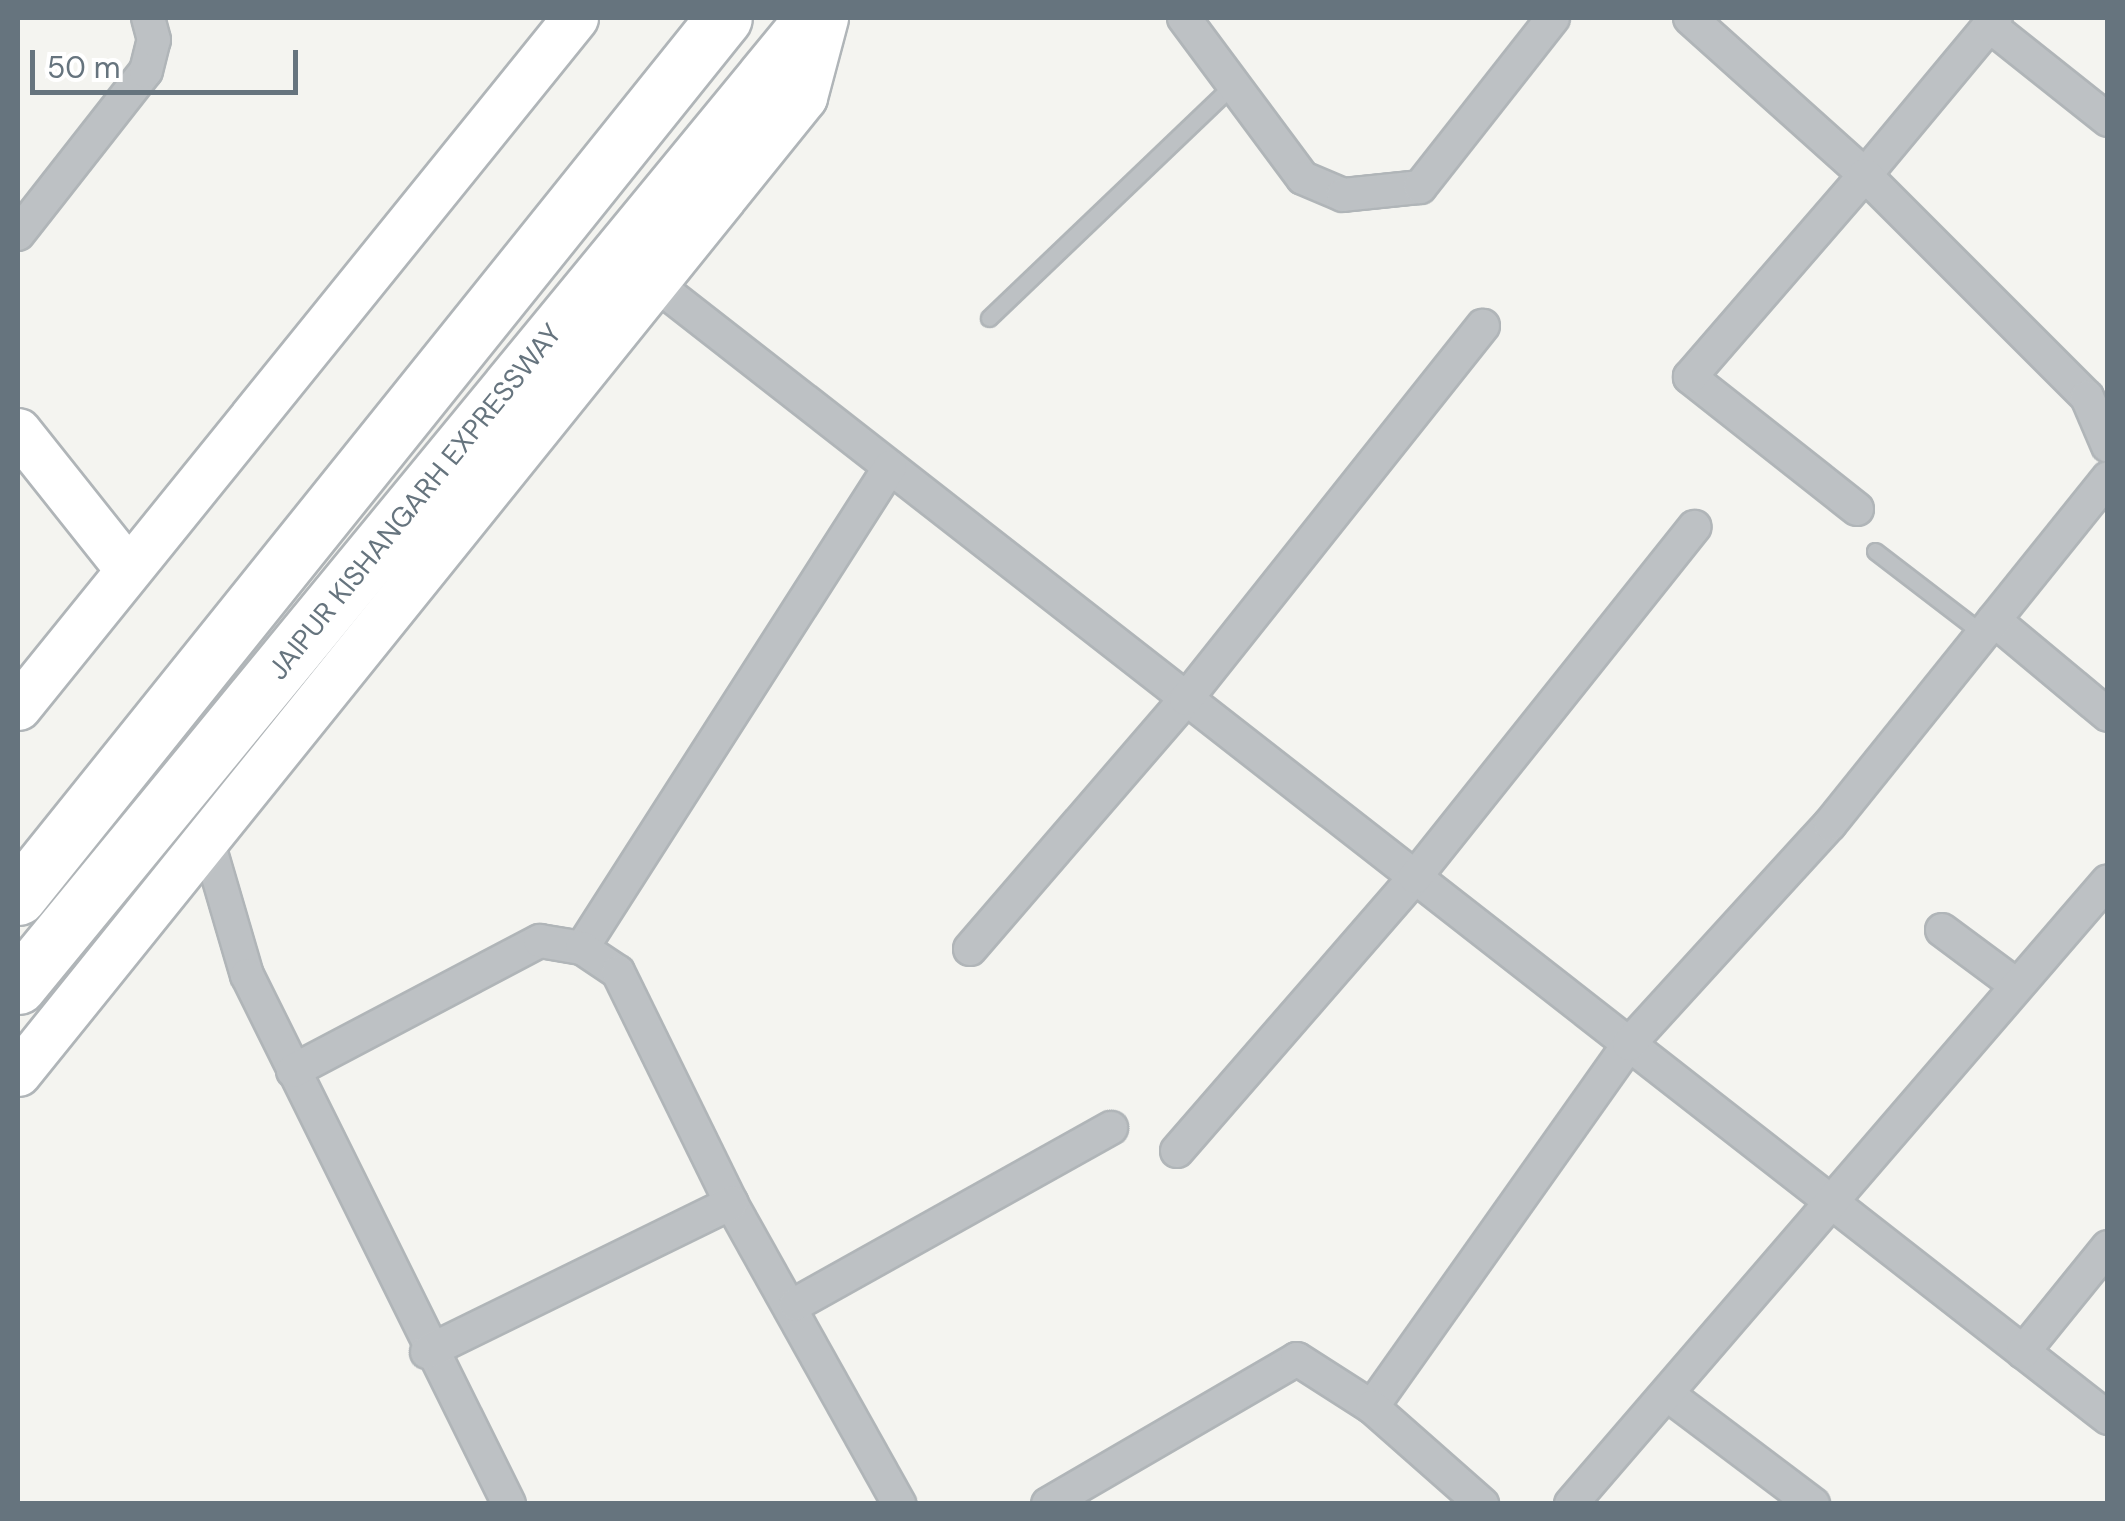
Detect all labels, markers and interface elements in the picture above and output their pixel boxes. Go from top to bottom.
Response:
scale bar [35,30,302,92]
text: 50 m [47,48,121,87]
street label: JAIPUR KISHANGARH EXPRESSWAY [261,318,569,686]

